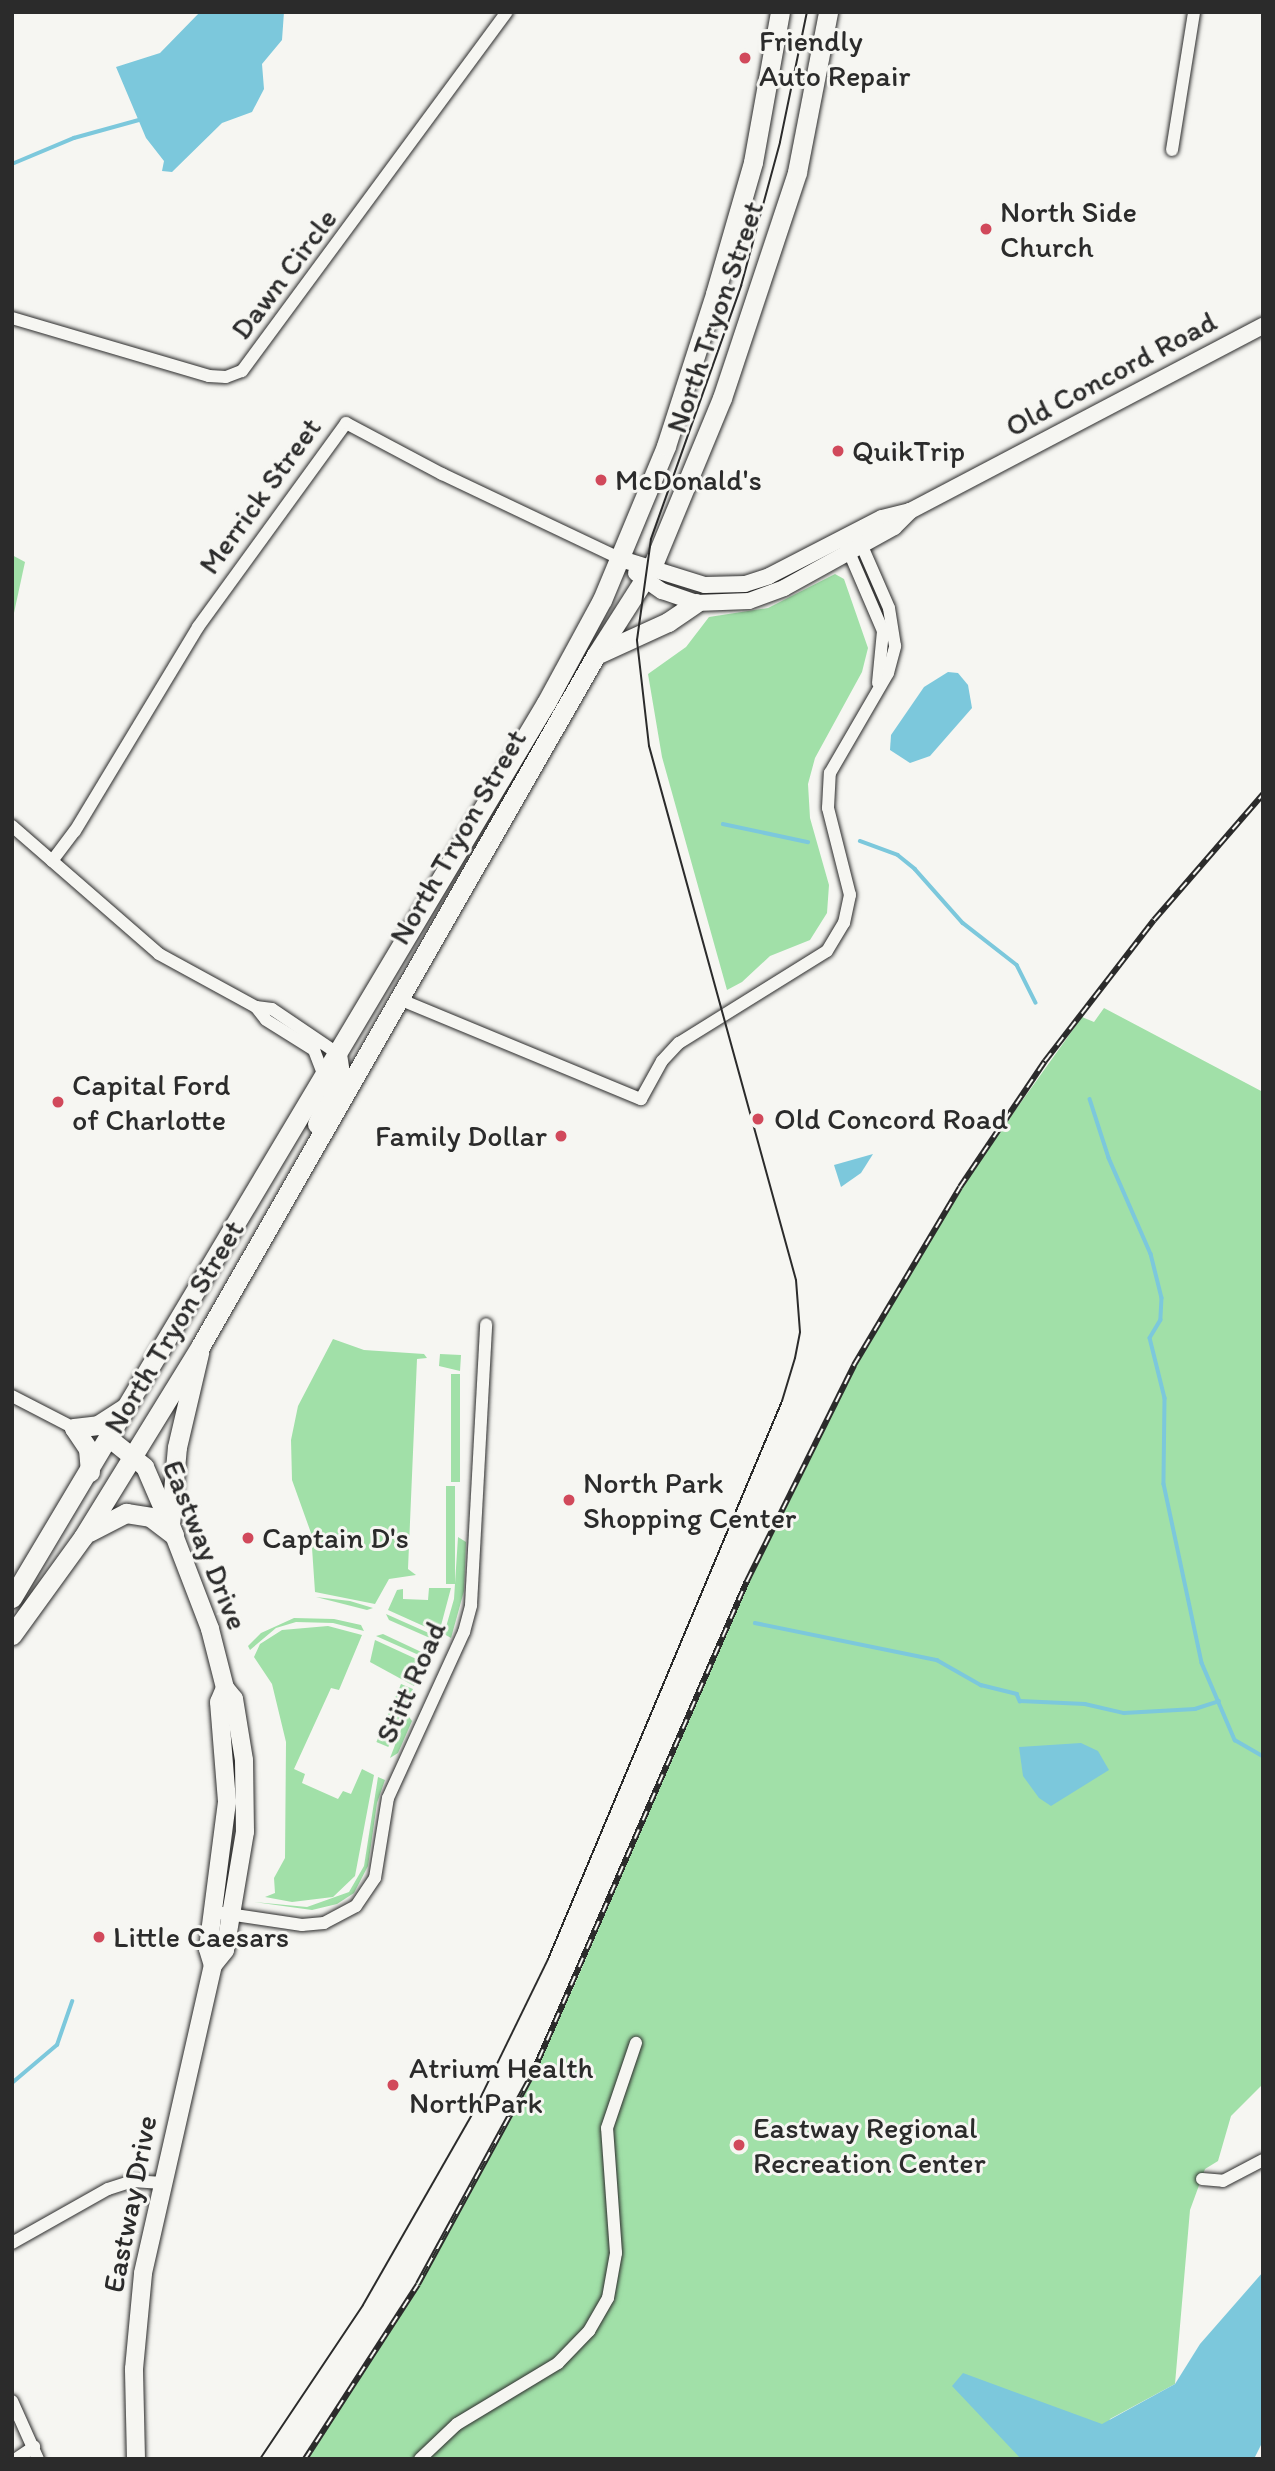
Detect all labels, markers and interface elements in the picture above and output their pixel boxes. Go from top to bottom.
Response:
place label: Friendly Auto Repair [759,23,910,93]
marker: Friendly Auto Repair [737,50,753,66]
place label: North Side Church [1000,194,1137,264]
street label: North Tryon Street [659,197,771,437]
street label: Dawn Circle [223,202,345,346]
marker: North Side Church [978,221,994,237]
street label: Old Concord Road [1000,303,1222,445]
street label: Merrick Street [191,411,329,581]
place label: QuikTrip [852,433,965,469]
marker: QuikTrip [830,443,846,459]
place label: McDonald's [615,462,762,498]
marker: McDonald's [593,472,609,488]
street label: North Tryon Street [382,724,534,950]
place label: Capital Ford of Charlotte [72,1067,230,1138]
marker: Capital Ford of Charlotte [50,1094,66,1110]
place label: Old Concord Road [774,1101,1007,1137]
marker: Old Concord Road [748,1109,768,1129]
place label: Family Dollar [376,1118,547,1154]
marker: Family Dollar [553,1128,569,1144]
street label: North Tryon Street [97,1215,251,1439]
street label: Eastway Drive [155,1455,255,1635]
place label: North Park Shopping Center [583,1465,797,1536]
marker: North Park Shopping Center [561,1492,577,1508]
place label: Captain D's [262,1520,409,1556]
marker: Captain D's [240,1530,256,1546]
street label: Stitt Road [368,1616,454,1748]
place label: Little Caesars [113,1919,290,1955]
marker: Little Caesars [91,1929,107,1945]
place label: Atrium Health NorthPark [409,2050,592,2120]
marker: Atrium Health NorthPark [383,2075,403,2095]
place label: Eastway Regional Recreation Center [753,2110,986,2180]
street label: Eastway Drive [95,2112,165,2296]
marker: Eastway Regional Recreation Center [731,2137,747,2153]

